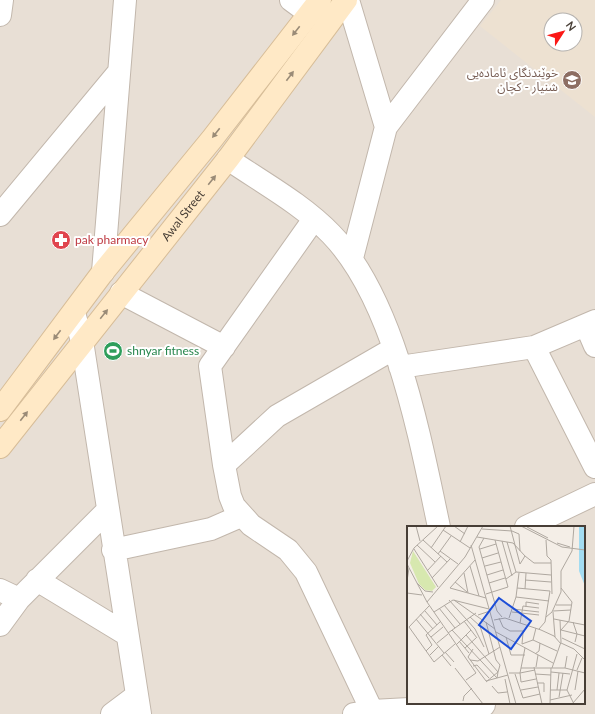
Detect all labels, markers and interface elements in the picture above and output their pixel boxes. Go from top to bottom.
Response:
north arrow [543,12,583,52]
text: N [564,19,579,33]
one-way arrow [292,26,300,37]
place label: خوێندنگای ئامادەیی شنیار - کچان [467,65,558,95]
school or university icon: خوێندنگای ئامادەیی شنیار - کچان [561,69,583,91]
one-way arrow [286,71,294,81]
one-way arrow [212,128,220,139]
one-way arrow [207,174,216,185]
street label: Awal Street [158,186,208,244]
pharmacy icon: pak pharmacy [50,229,72,251]
place label: pak pharmacy [75,232,149,247]
one-way arrow [100,309,108,319]
one-way arrow [53,329,62,340]
sports icon: shnyar fitness [102,340,124,362]
place label: shnyar fitness [127,343,199,358]
one-way arrow [20,411,28,422]
inset map [407,526,585,704]

